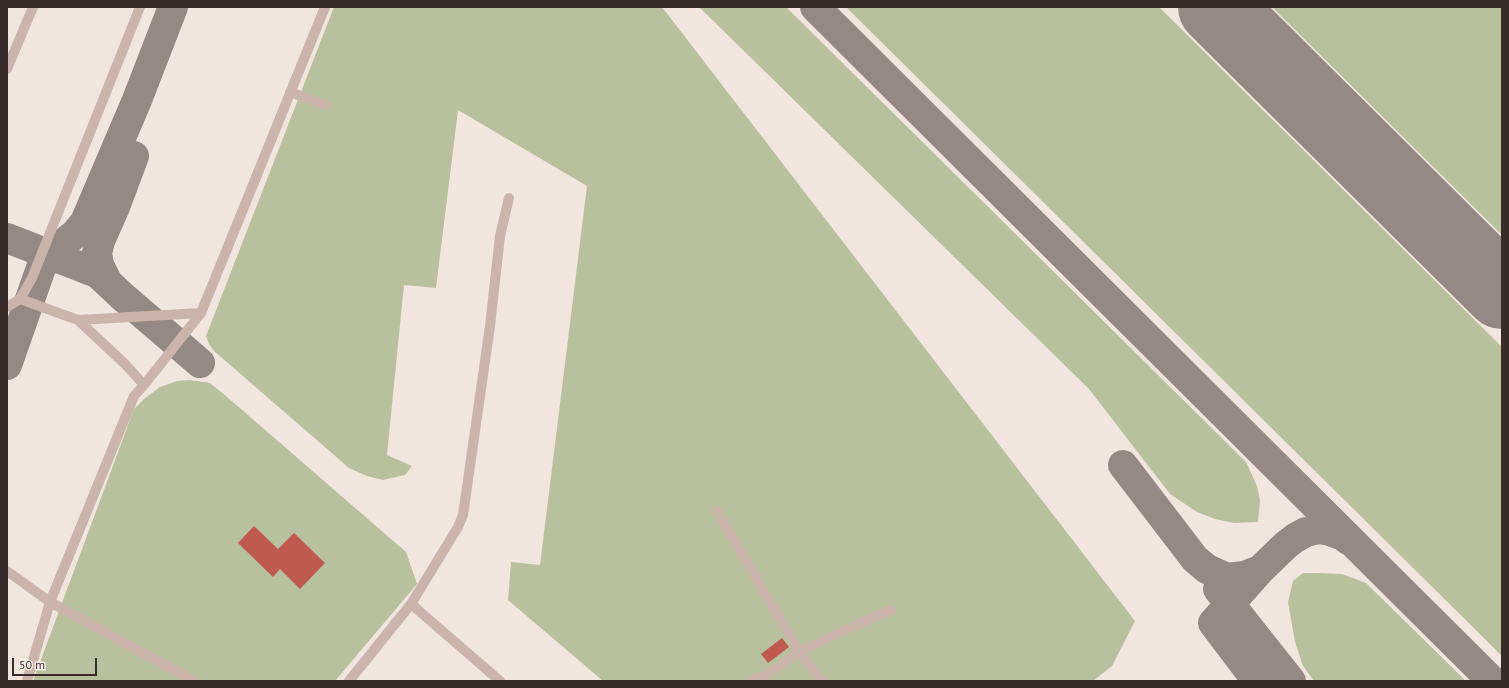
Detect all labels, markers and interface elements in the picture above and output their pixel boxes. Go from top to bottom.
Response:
scale bar [14,650,99,676]
text: 50 m [19,657,45,672]

